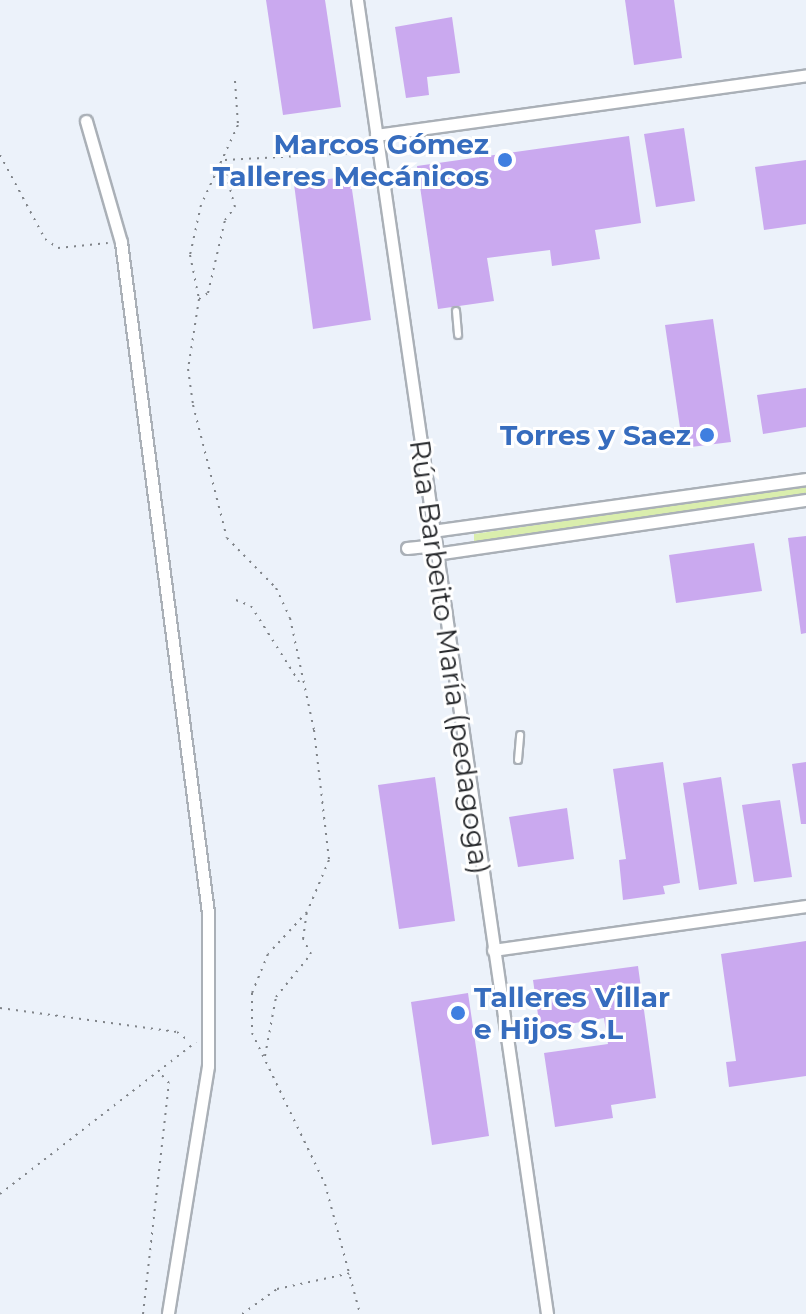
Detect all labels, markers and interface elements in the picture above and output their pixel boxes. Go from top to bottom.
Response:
place label: Marcos Gómez Talleres Mecánicos [213,127,489,193]
marker: Marcos Gómez Talleres Mecánicos [496,151,514,169]
place label: Torres y Saez [500,418,691,452]
marker: Torres y Saez [698,426,716,444]
street label: Rúa Barbeito María (pedagoga) [403,438,497,876]
place label: Talleres Villar e Hijos S.L [474,980,670,1046]
marker: Talleres Villar e Hijos S.L [449,1004,467,1022]

